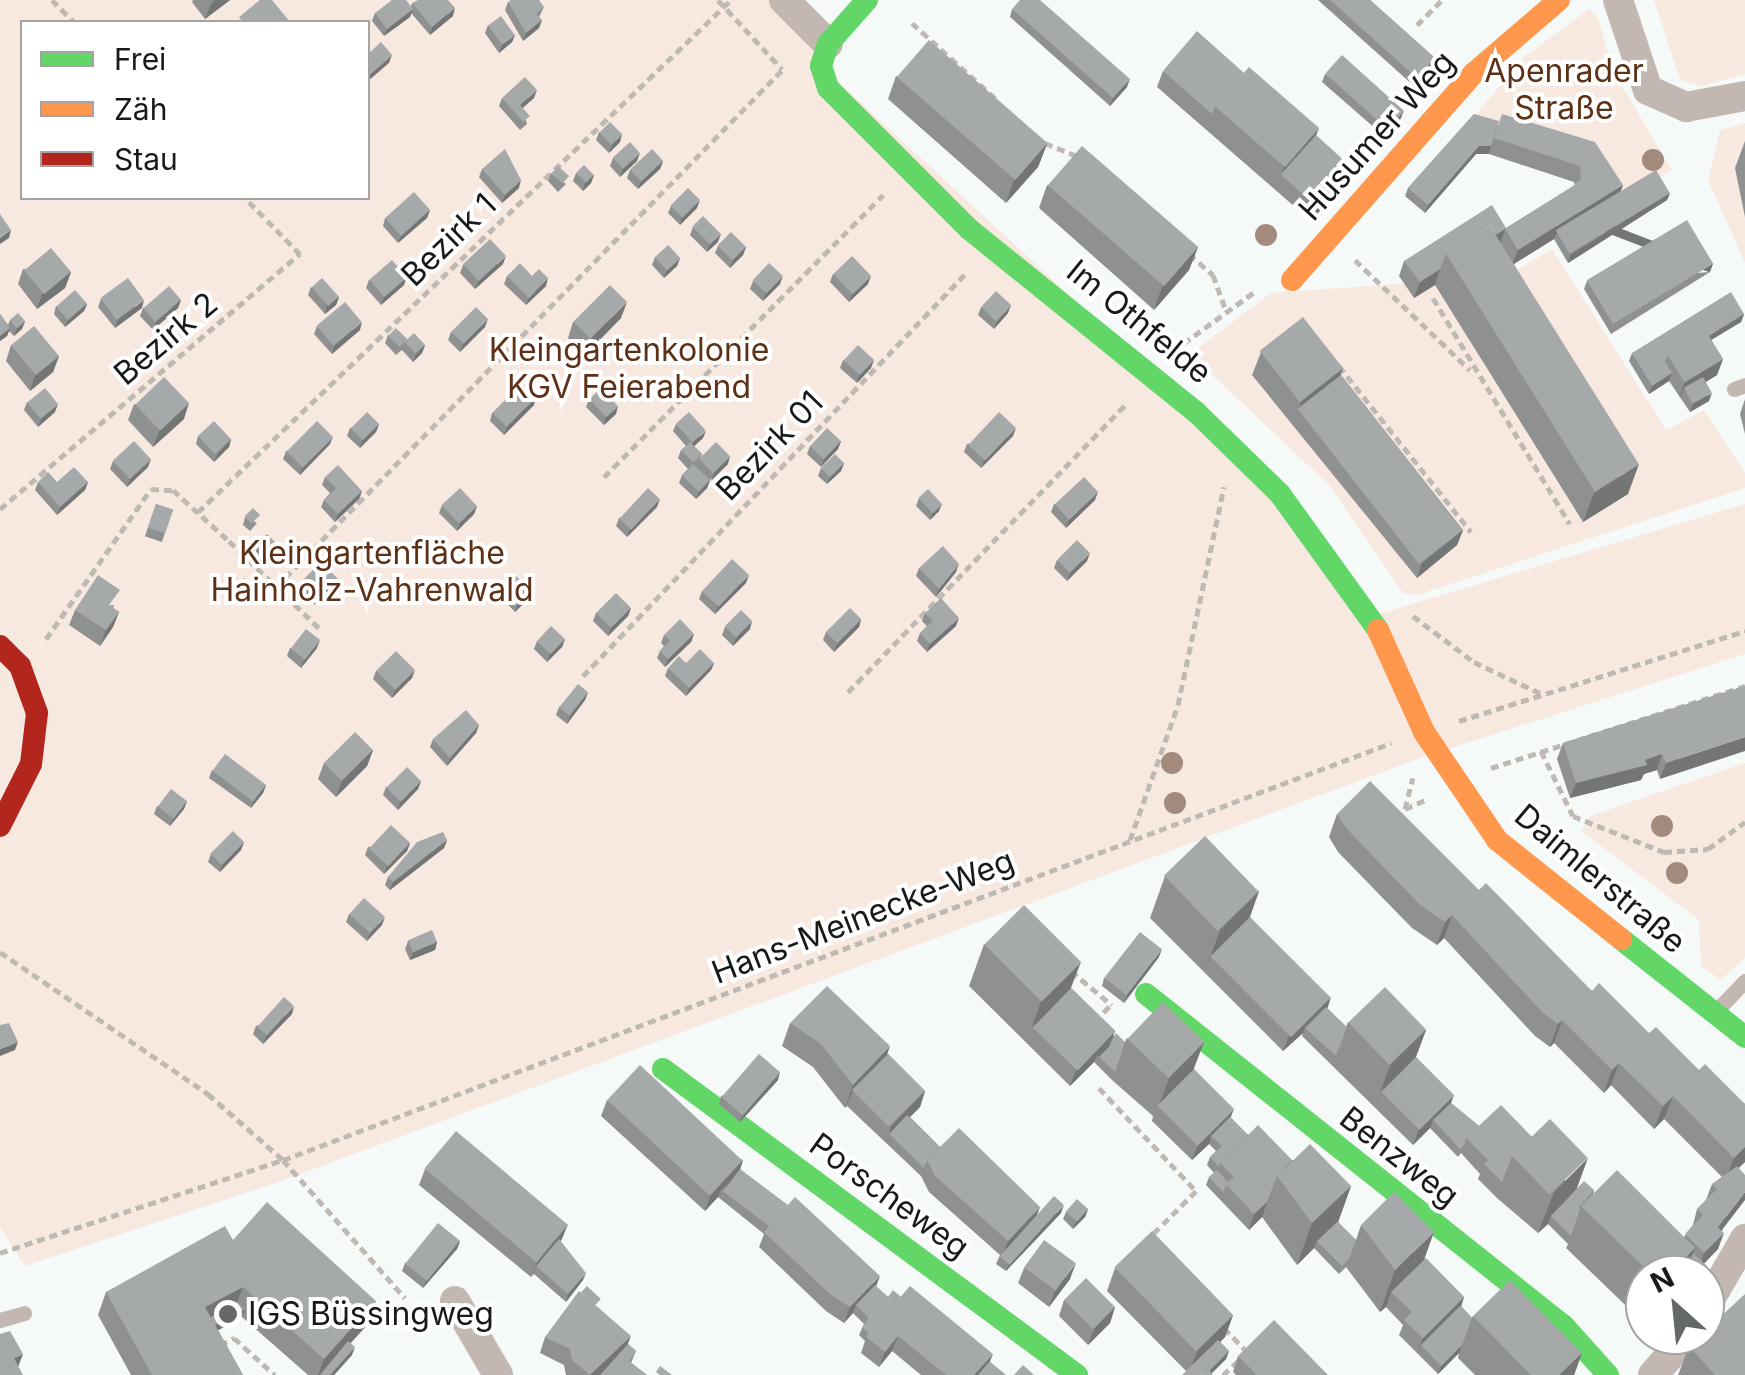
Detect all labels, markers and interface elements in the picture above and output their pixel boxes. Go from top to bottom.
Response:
legend [20,20,370,200]
text: Frei [114,41,166,77]
street label: Husumer Weg [1291,43,1463,229]
park label: Apenrader Straße [1484,53,1644,128]
text: Zäh [114,91,167,127]
text: Stau [114,141,178,177]
street label: Bezirk 1 [394,186,504,294]
street label: Im Othfelde [1059,252,1219,392]
street label: Bezirk 2 [106,285,226,393]
park label: Kleingartenkolonie KGV Feierabend [489,332,769,407]
street label: Bezirk 01 [709,383,831,509]
park label: Kleingartenfläche Hainholz-Vahrenwald [211,535,533,610]
street label: Daimlerstraße [1507,796,1693,962]
street label: Hans-Meinecke-Weg [707,842,1019,992]
street label: Benzweg [1332,1099,1466,1215]
street label: Porscheweg [802,1125,976,1267]
north arrow [1625,1255,1725,1355]
text: N [1645,1260,1680,1300]
place label: IGS Büssingweg [248,1295,494,1333]
marker: IGS Büssingweg [217,1303,239,1325]

